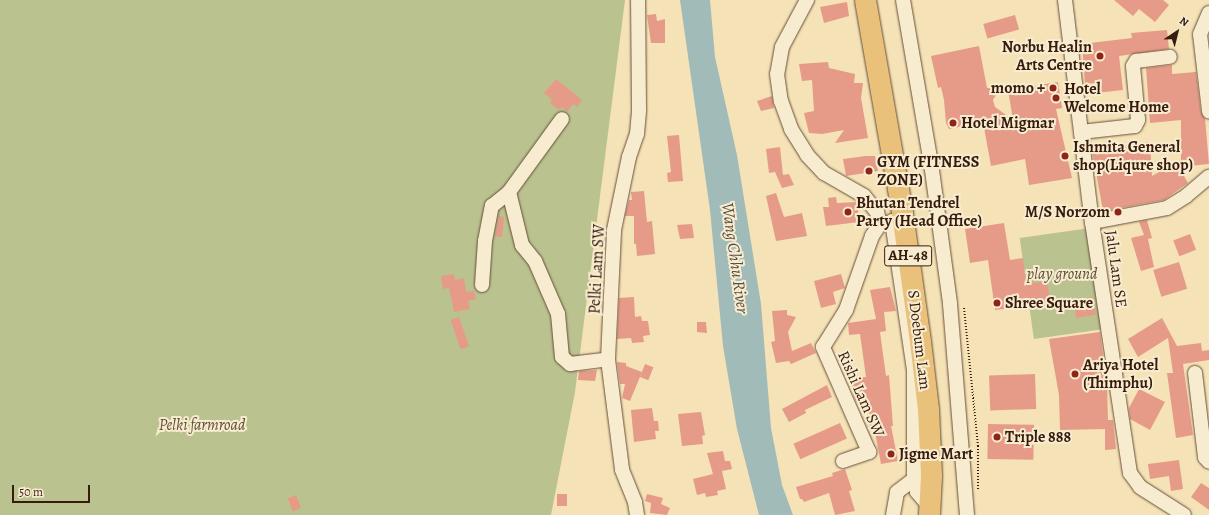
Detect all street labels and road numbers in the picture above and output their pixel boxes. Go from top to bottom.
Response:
street label: Pelki Lam SW [585,223,609,315]
street label: Jalu Lam SE [1101,229,1131,309]
road number: AH-48 [884,243,932,269]
street label: S Doebum Lam [903,289,935,391]
street label: Rishi Lam SW [833,348,889,440]

